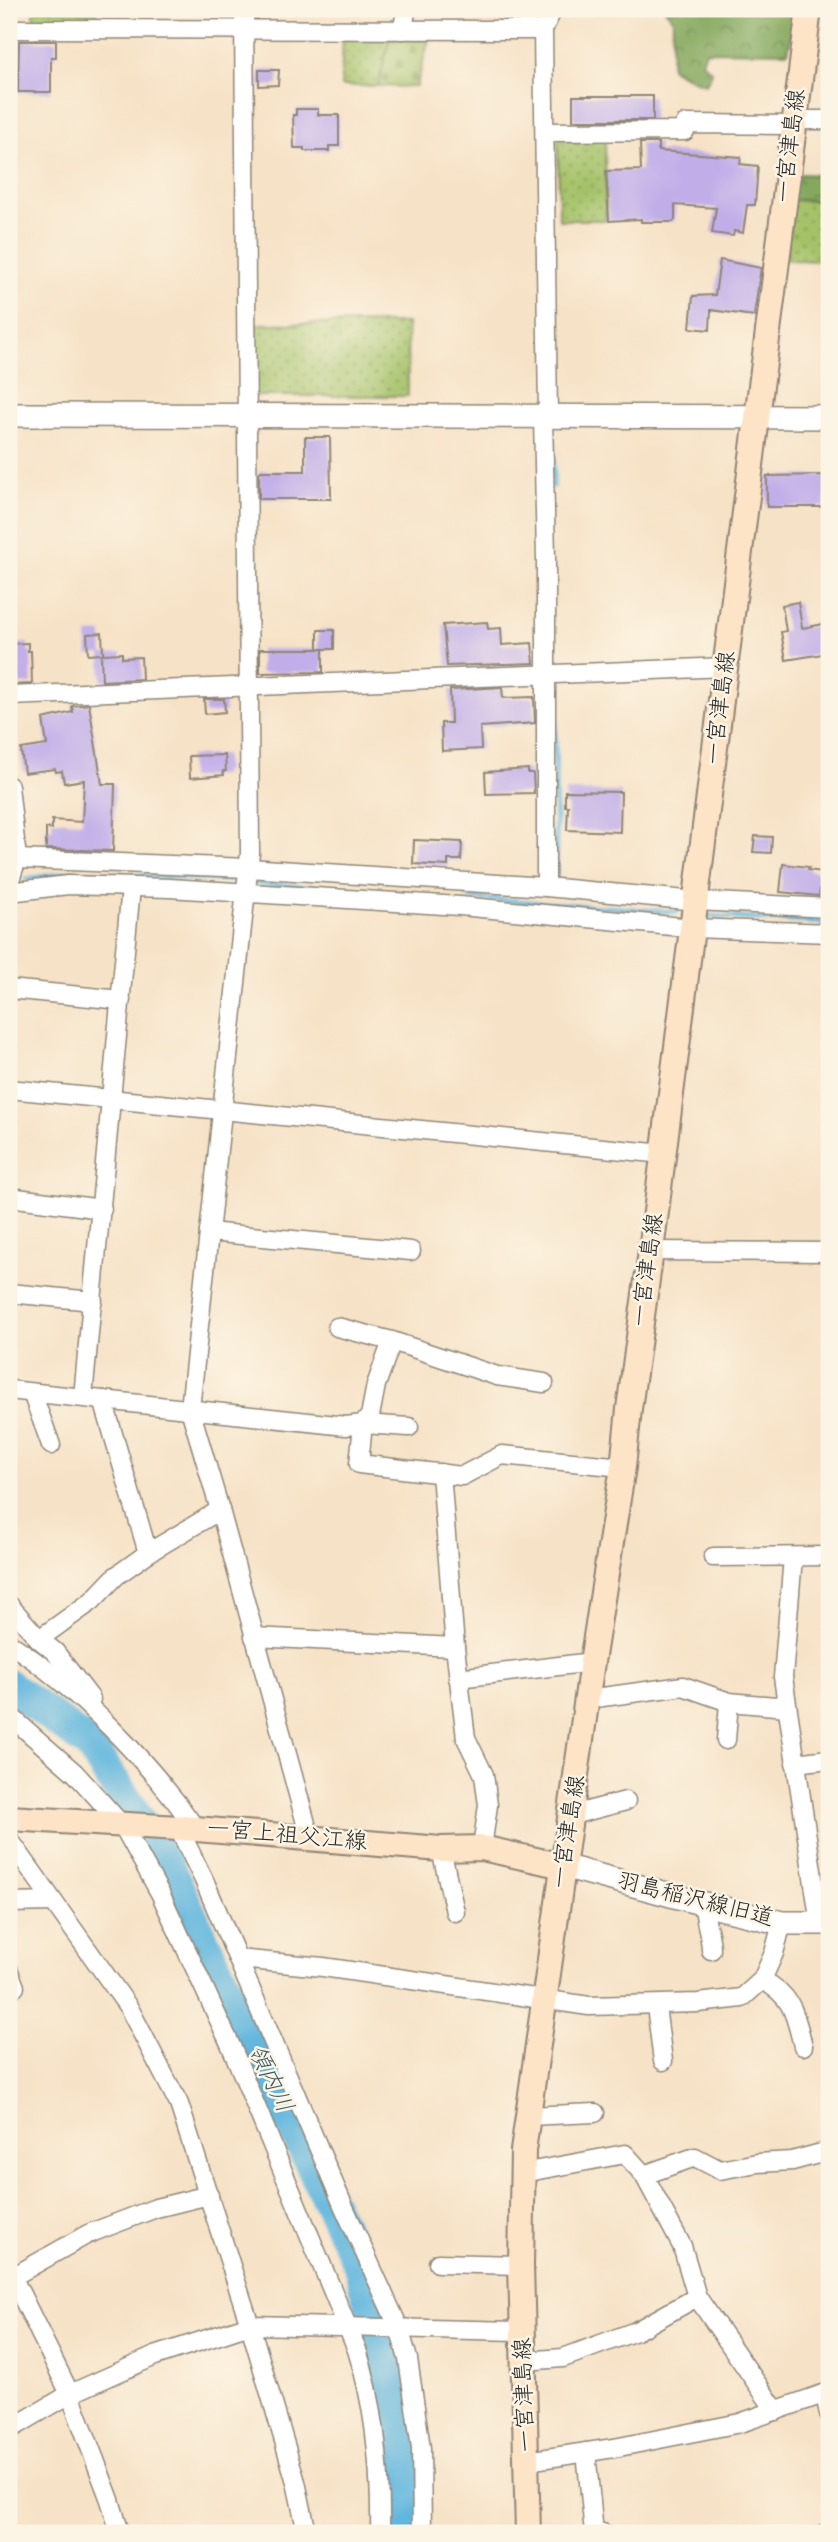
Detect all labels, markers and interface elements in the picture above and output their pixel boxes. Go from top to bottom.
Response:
street label: 一宮津島線 [769,87,813,205]
street label: 一宮津島線 [699,649,743,767]
street label: 一宮津島線 [625,1211,671,1329]
street label: 一宮津島線 [545,1773,593,1891]
street label: 一宮上祖父江線 [205,1814,369,1858]
street label: 羽島稲沢線旧道 [613,1866,777,1934]
water label: 領内川 [240,2040,300,2118]
street label: 一宮津島線 [508,2337,542,2453]

